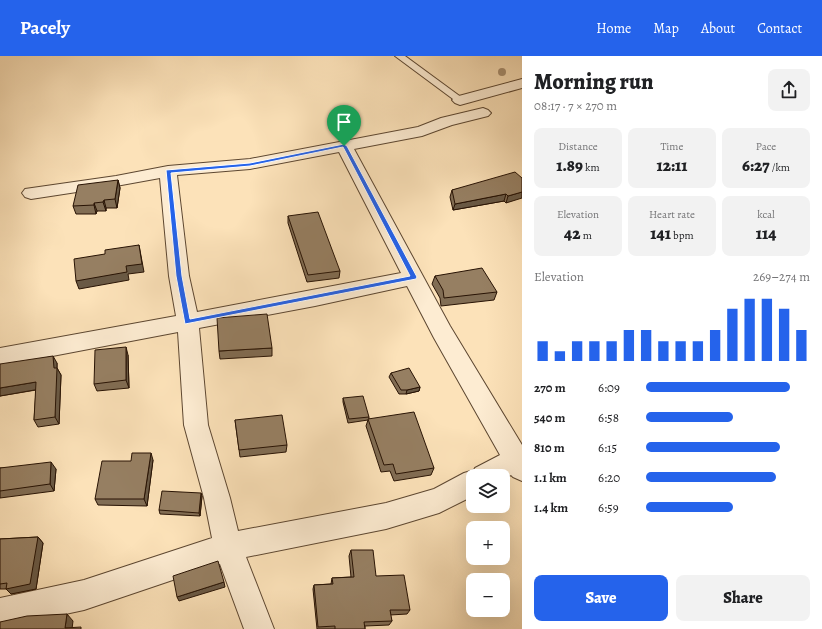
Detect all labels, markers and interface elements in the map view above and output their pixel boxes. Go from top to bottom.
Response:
text: Pacely [20,15,70,41]
text: Home [596,19,631,38]
text: Map [653,19,679,38]
text: About [701,19,735,38]
text: Contact [757,19,802,38]
text: Morning run [534,67,654,97]
button: share [768,69,810,111]
text: 08:17 · 7 × 270 m [534,97,617,114]
pin [327,105,361,146]
icon: arrive [333,111,355,133]
text: Distance [558,139,598,154]
text: Time [661,139,683,154]
text: Pace [756,139,776,154]
text: 1.89 [556,154,583,177]
text: 12:11 [656,154,688,177]
text: 6:27 [742,154,770,177]
text: km [583,160,600,175]
text: /km [770,160,790,175]
text: Elevation [557,207,599,222]
text: Heart rate [649,207,695,222]
text: kcal [757,207,775,222]
text: 42 [564,222,581,245]
text: 141 [650,222,671,245]
text: 114 [756,222,776,245]
text: m [581,228,592,243]
text: bpm [671,228,694,243]
text: Elevation [534,268,584,285]
text: 269–274 m [753,268,810,285]
text: 270 m [534,379,566,396]
text: 6:09 [598,379,620,396]
text: 540 m [534,409,565,426]
text: 6:58 [598,409,619,426]
text: 810 m [534,439,565,456]
text: 6:15 [598,439,617,456]
map controls [466,469,510,617]
button: layers [466,469,510,513]
text: 1.1 km [534,469,567,486]
text: 6:20 [598,469,620,486]
text: 1.4 km [534,499,568,516]
text: 6:59 [598,499,619,516]
button: + [466,521,510,565]
button: − [466,573,510,617]
button: Save [534,575,668,621]
button: Share [676,575,810,621]

